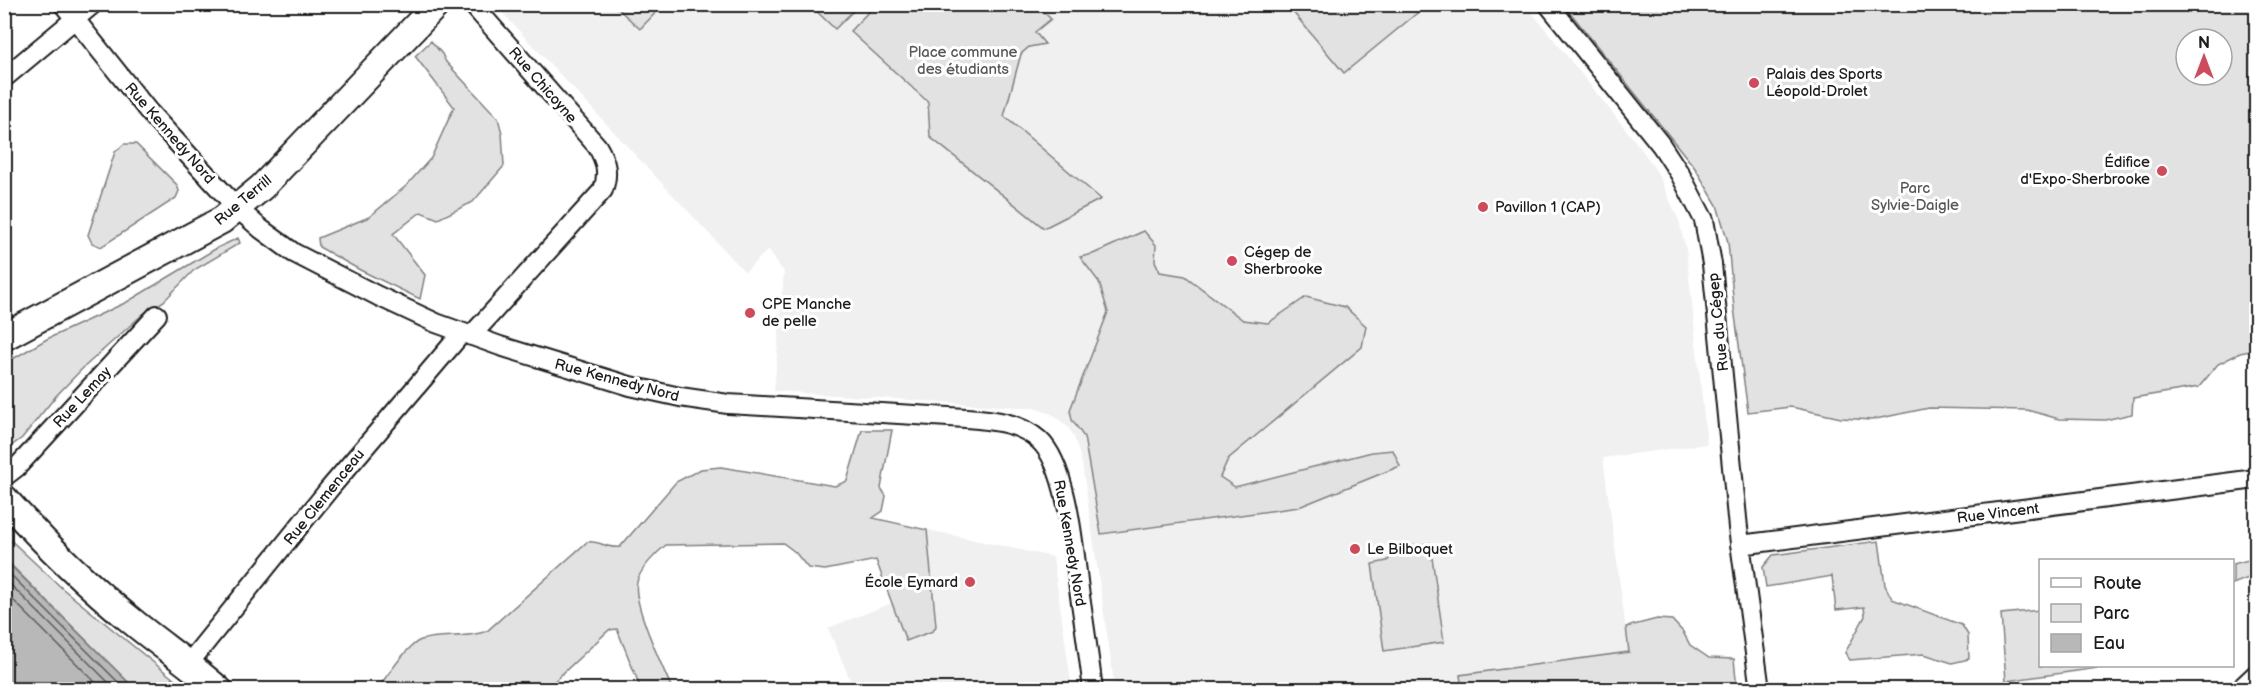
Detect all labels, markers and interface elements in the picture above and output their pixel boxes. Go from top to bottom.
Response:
north arrow [2174,27,2234,87]
text: N [2198,34,2210,53]
street label: Rue Chicoyne [504,43,581,127]
park label: Place commune des étudiants [908,43,1018,79]
place label: Palais des Sports Léopold-Drolet [1766,65,1883,101]
marker: Palais des Sports Léopold-Drolet [1747,76,1761,90]
street label: Rue Kennedy Nord [120,79,219,188]
place label: Édifice d'Expo-Sherbrooke [2020,153,2150,189]
marker: Édifice d'Expo-Sherbrooke [2155,164,2169,178]
street label: Rue Terrill [211,171,276,230]
park label: Parc Sylvie-Daigle [1871,179,1959,215]
place label: Pavillon 1 (CAP) [1495,198,1601,217]
marker: Pavillon 1 (CAP) [1476,200,1490,214]
place label: Cégep de Sherbrooke [1244,243,1322,279]
marker: Cégep de Sherbrooke [1225,254,1239,268]
street label: Rue du Cégep [1704,271,1733,372]
place label: CPE Manche de pelle [762,295,851,331]
marker: CPE Manche de pelle [743,306,757,320]
street label: Rue Kennedy Nord [553,355,681,406]
street label: Rue Lemay [49,363,116,432]
street label: Rue Clemenceau [280,445,369,549]
street label: Rue Kennedy Nord [1049,478,1090,608]
street label: Rue Vincent [1956,499,2041,528]
place label: Le Bilboquet [1367,540,1453,559]
marker: Le Bilboquet [1348,542,1362,556]
legend [2039,559,2234,667]
place label: École Eymard [864,573,958,592]
text: Route [2093,573,2142,594]
marker: École Eymard [963,575,977,589]
text: Parc [2093,603,2130,624]
text: Eau [2093,633,2125,654]

